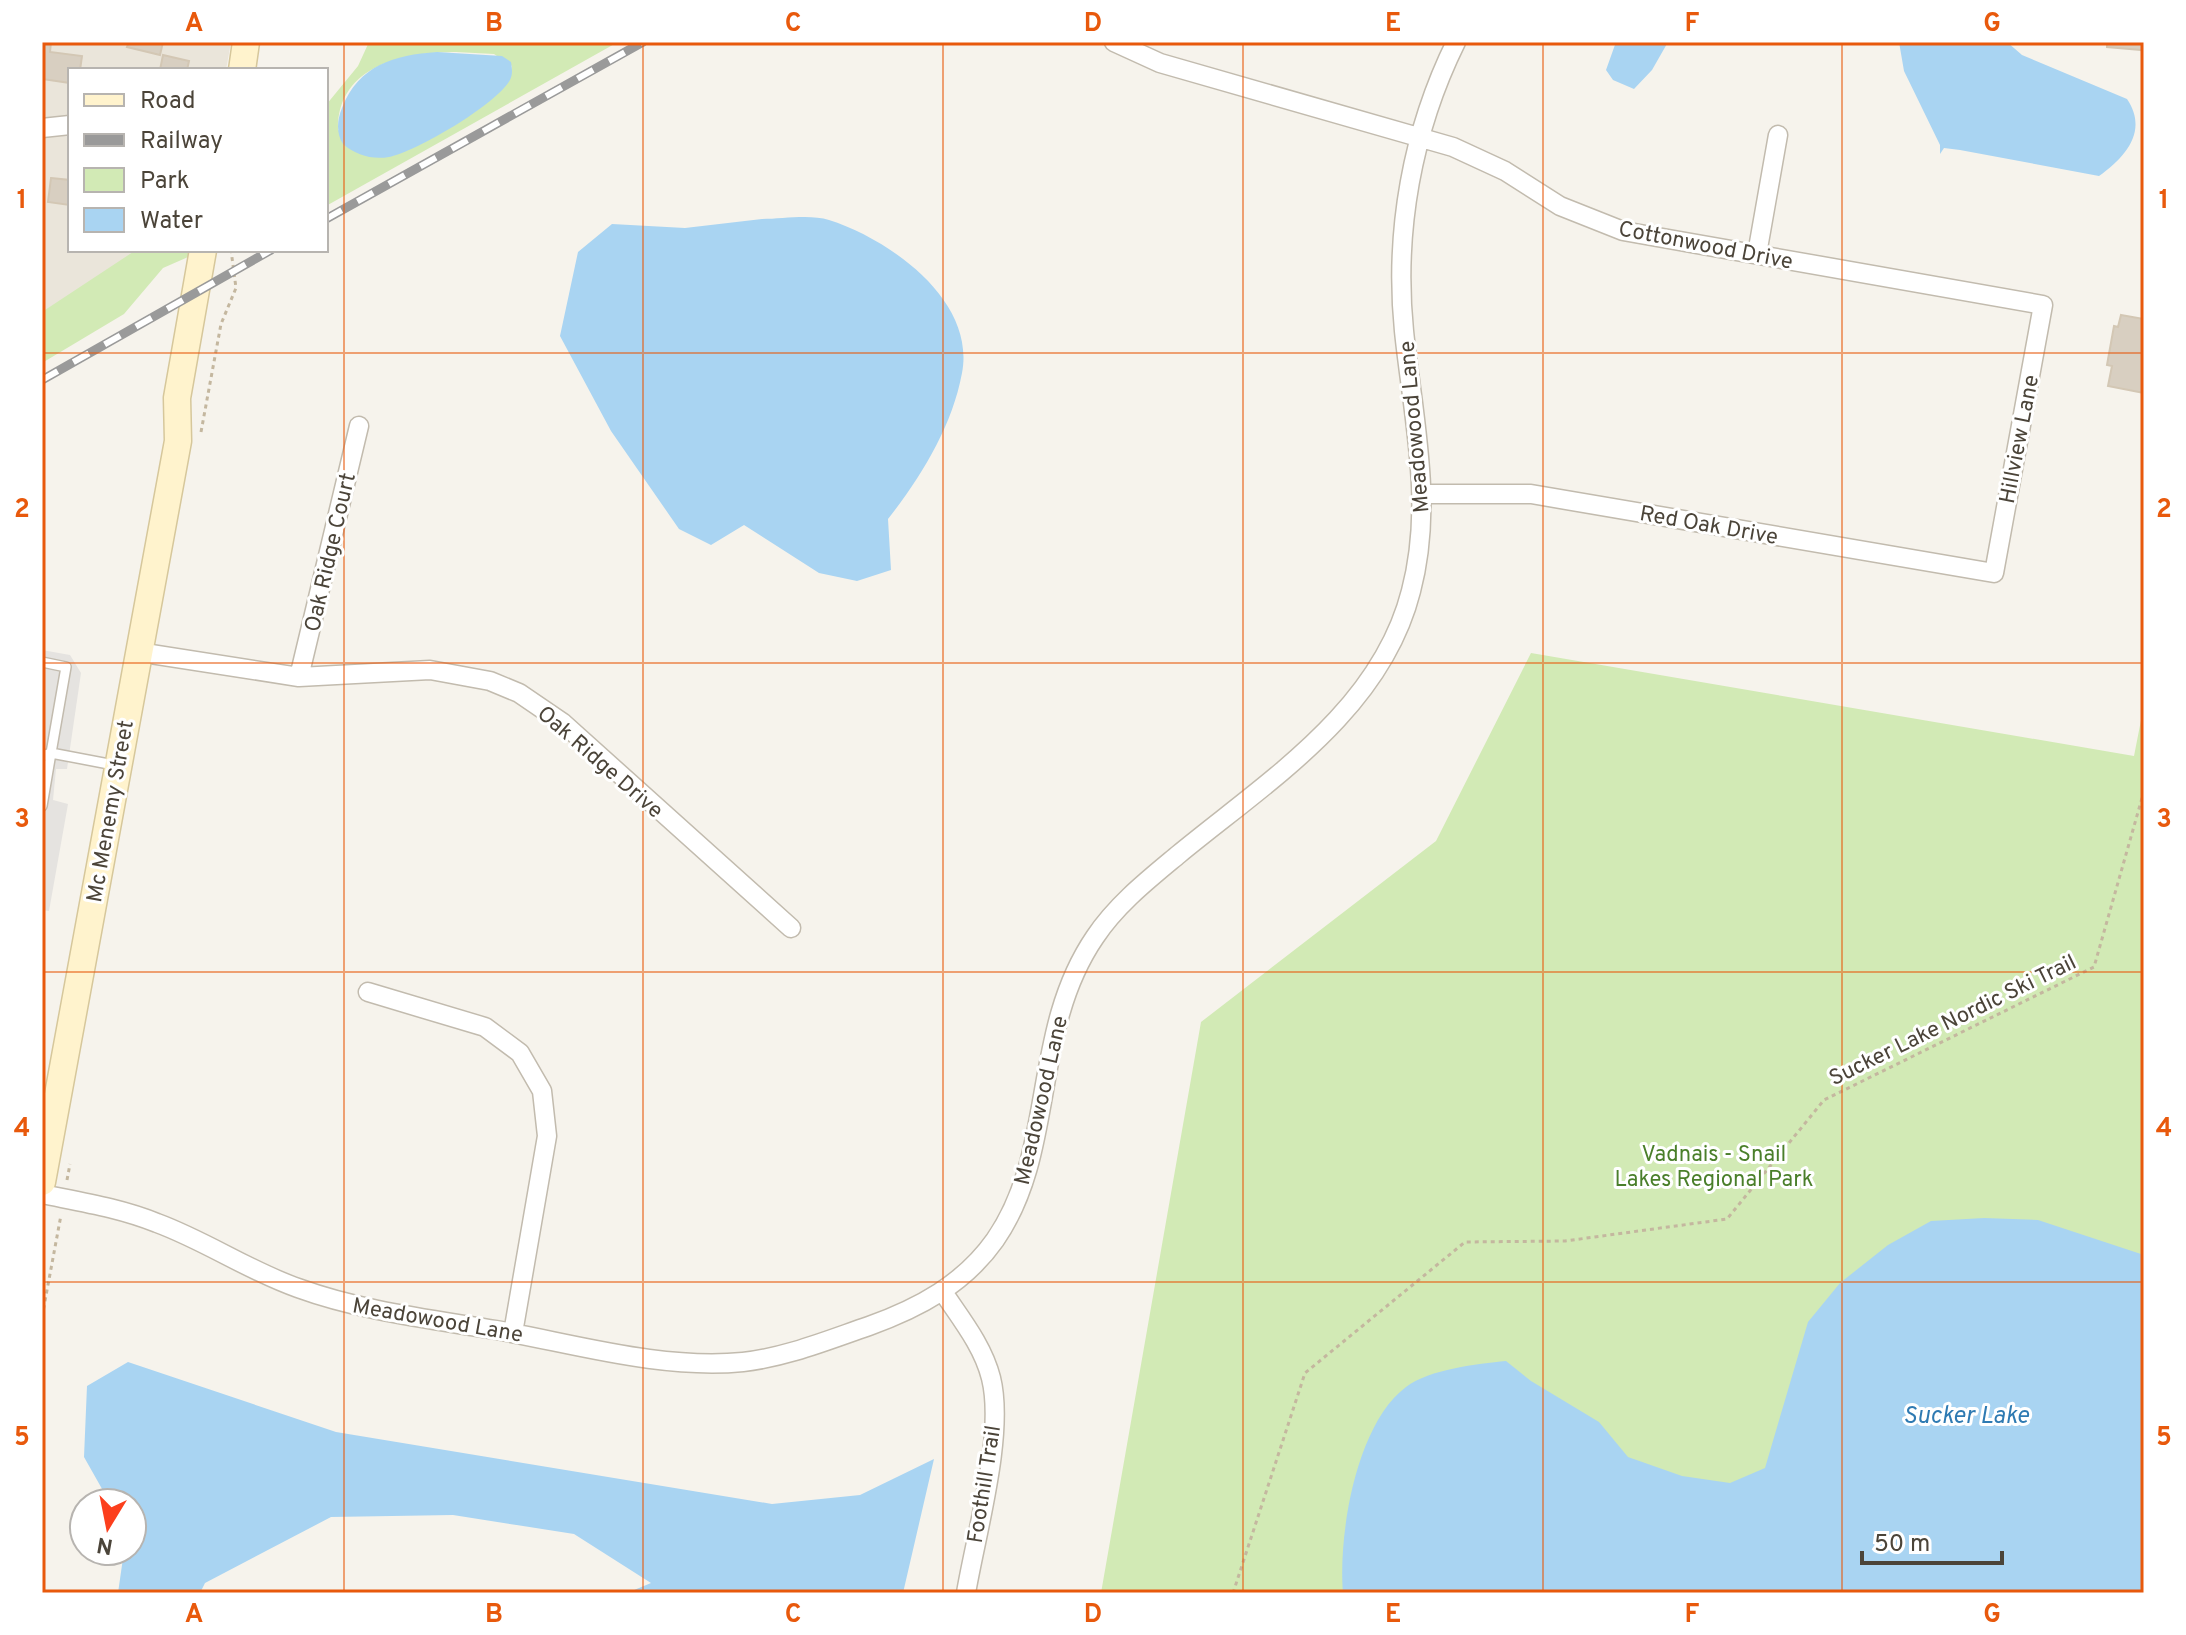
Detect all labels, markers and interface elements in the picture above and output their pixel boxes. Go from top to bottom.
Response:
text: A [185,8,203,41]
text: B [485,8,503,41]
text: C [785,8,801,41]
text: D [1084,8,1102,41]
text: E [1385,8,1401,41]
text: F [1685,8,1700,41]
text: G [1983,8,2001,41]
legend [68,68,328,252]
text: Road [140,87,196,117]
text: Railway [140,127,223,157]
text: Park [140,167,190,197]
text: 1 [17,185,27,218]
text: 1 [2159,185,2169,218]
text: Water [140,207,203,237]
street label: Cottonwood Drive [1616,216,1795,277]
street label: Meadowood Lane [1395,340,1436,514]
street label: Hillview Lane [1995,373,2046,506]
street label: Oak Ridge Court [300,470,363,635]
text: 2 [14,494,30,527]
text: 2 [2156,494,2172,527]
street label: Red Oak Drive [1637,501,1780,552]
street label: Oak Ridge Drive [531,701,668,825]
street label: Mc Menemy Street [82,718,141,905]
text: 3 [14,804,30,837]
text: 3 [2156,804,2172,837]
street label: Sucker Lake Nordic Ski Trail [1825,950,2081,1093]
street label: Meadowood Lane [1010,1013,1075,1188]
text: 4 [14,1113,30,1146]
text: 4 [2156,1113,2172,1146]
park label: Vadnais - Snail Lakes Regional Park [1615,1142,1813,1194]
street label: Meadowood Lane [350,1293,525,1350]
water label: Sucker Lake [1903,1402,2030,1432]
text: 5 [14,1422,30,1455]
text: 5 [2156,1422,2172,1455]
street label: Foothill Trail [963,1424,1008,1545]
north arrow [68,1487,148,1567]
scale bar [1862,1515,2002,1565]
text: N [95,1530,115,1559]
text: 50 m [1874,1530,1930,1560]
text: A [185,1599,203,1632]
text: B [485,1599,503,1632]
text: C [785,1599,801,1632]
text: D [1084,1599,1102,1632]
text: E [1385,1599,1401,1632]
text: F [1685,1599,1700,1632]
text: G [1983,1599,2001,1632]

